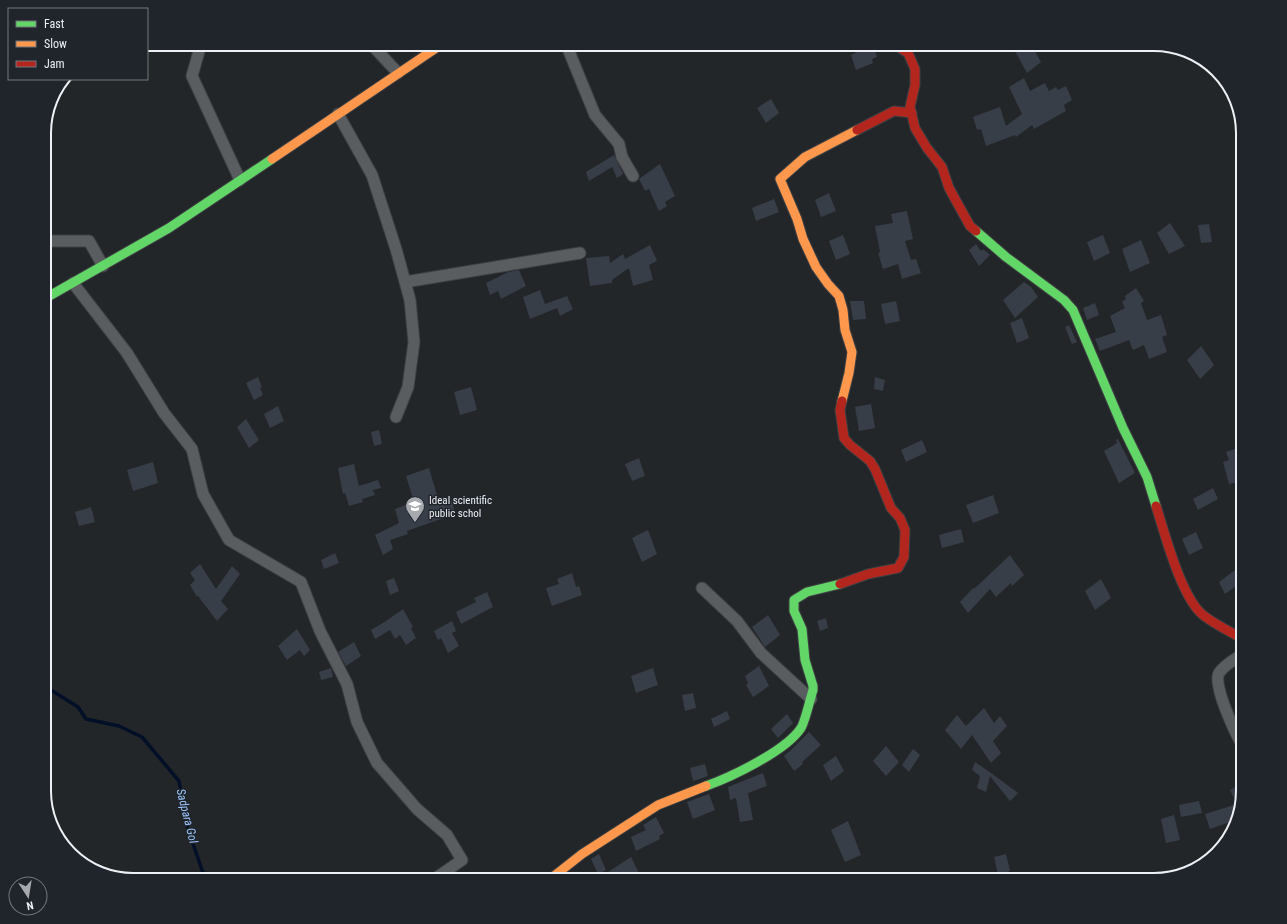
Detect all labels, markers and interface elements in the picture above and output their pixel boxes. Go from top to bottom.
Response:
legend [8,8,148,80]
text: Fast [44,17,65,31]
text: Slow [44,37,67,51]
text: Jam [44,57,65,71]
place label: Ideal scientific public schol [429,494,492,520]
school or university icon: Ideal scientific public schol [404,495,426,523]
water label: Sadpara Gol [173,787,201,845]
north arrow [8,876,48,916]
text: N [25,898,35,912]

